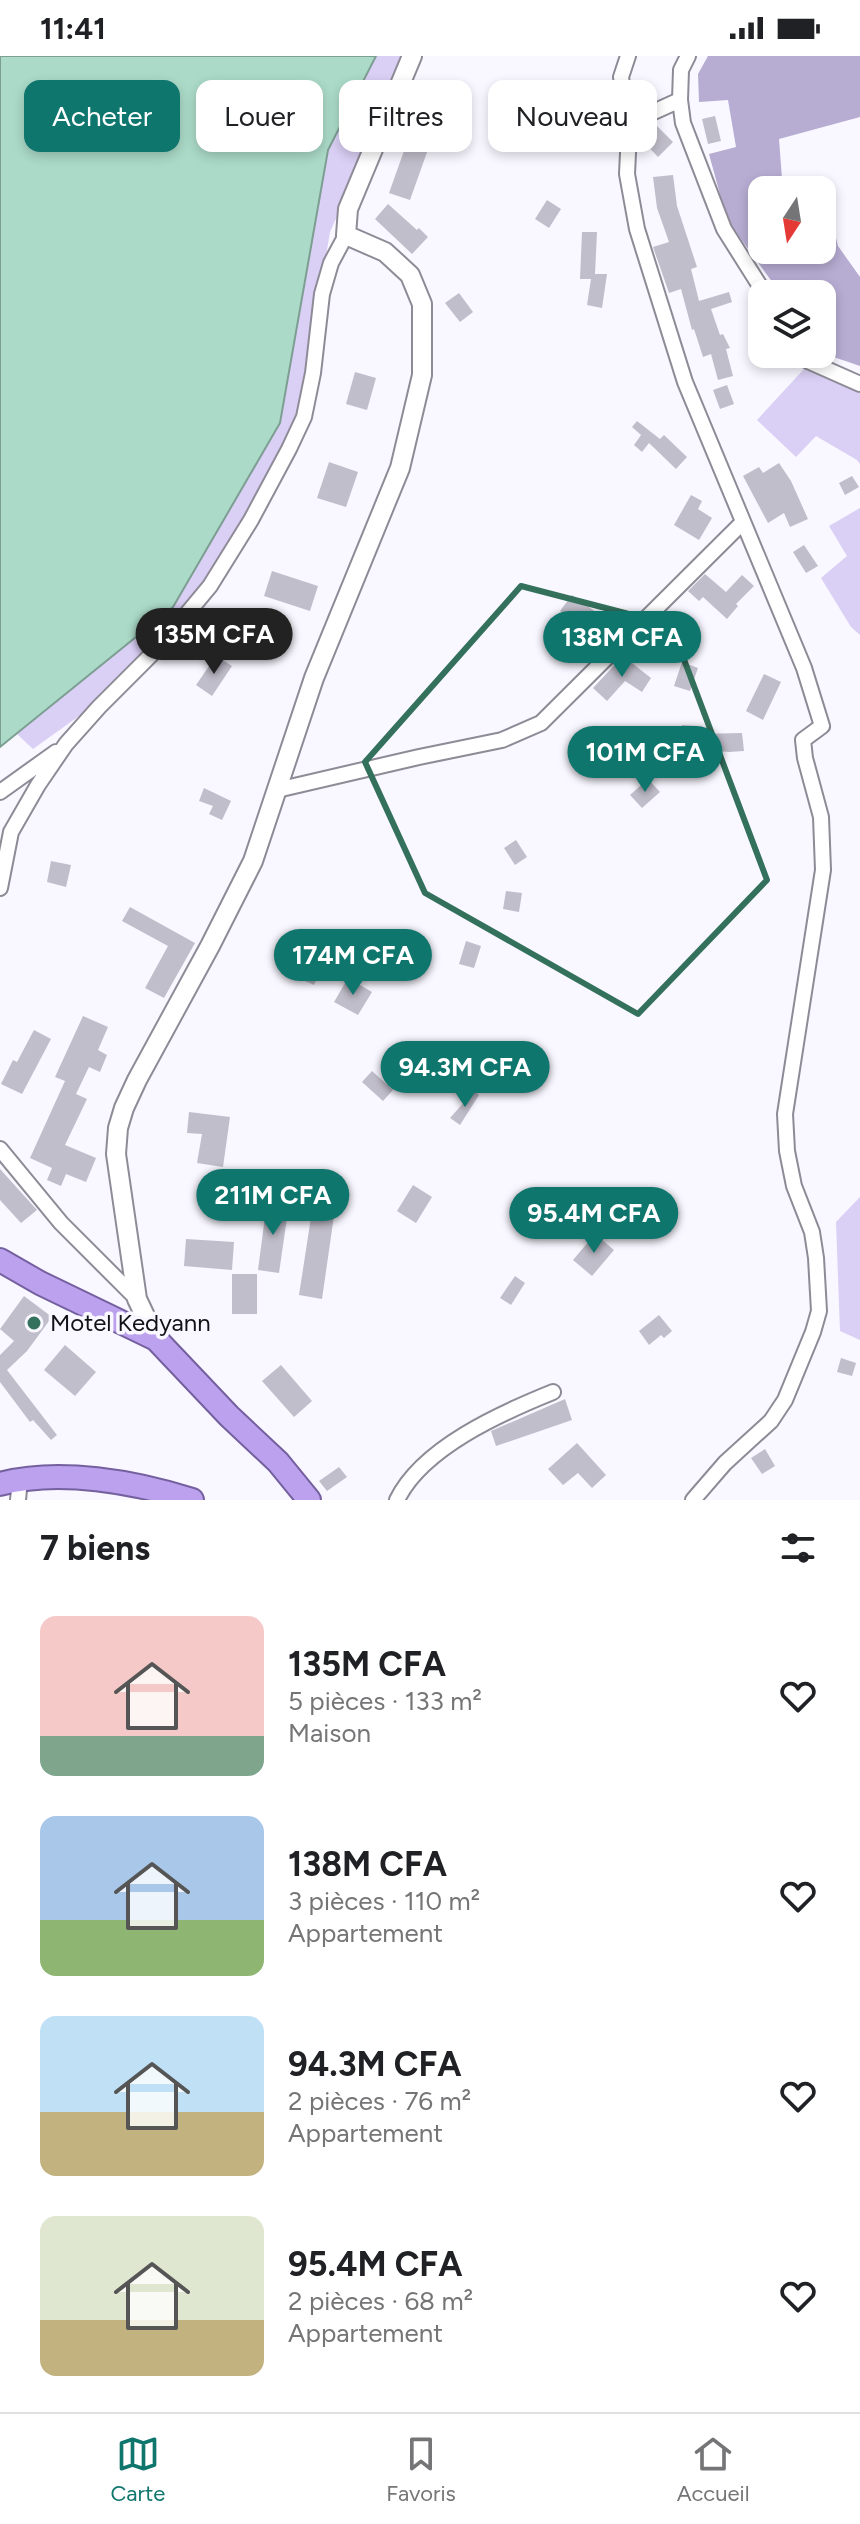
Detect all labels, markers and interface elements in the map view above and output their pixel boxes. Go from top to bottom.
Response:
text: 11:41 [40,10,106,47]
chip: Acheter [24,80,180,152]
chip: Louer [196,80,323,152]
chip: Filtres [339,80,472,152]
chip: Nouveau [488,80,657,152]
north arrow [748,176,836,264]
map controls [748,176,836,368]
button: layers [748,280,836,368]
pin: 135M CFA [131,608,297,676]
pin: 138M CFA [539,611,705,679]
text: 135M CFA [154,618,274,650]
text: 138M CFA [561,621,683,653]
pin: 101M CFA [562,726,728,794]
text: 101M CFA [585,736,705,768]
pin: 174M CFA [270,929,436,997]
text: 174M CFA [292,939,414,971]
pin: 94.3M CFA [373,1041,557,1109]
text: 94.3M CFA [399,1051,531,1083]
pin: 211M CFA [190,1169,356,1237]
text: 211M CFA [214,1179,332,1211]
pin: 95.4M CFA [502,1187,686,1255]
text: 95.4M CFA [527,1197,661,1229]
place label: Motel Kedyann [50,1308,211,1337]
marker: Motel Kedyann [25,1314,43,1332]
icon: filters [776,1526,820,1570]
text: 7 biens [40,1528,150,1569]
text: 135M CFA [288,1644,446,1685]
icon: home [104,1648,200,1744]
icon: heart [776,1674,820,1718]
text: 5 pièces · 133 m² [288,1685,482,1717]
text: Maison [288,1717,371,1749]
text: 138M CFA [288,1844,447,1885]
icon: home [104,1848,200,1944]
icon: heart [776,1874,820,1918]
text: 3 pièces · 110 m² [288,1885,480,1917]
text: Appartement [288,1917,443,1949]
text: 94.3M CFA [288,2044,462,2085]
icon: home [104,2048,200,2144]
icon: heart [776,2074,820,2118]
text: 2 pièces · 76 m² [288,2085,471,2117]
text: Appartement [288,2117,443,2149]
text: 95.4M CFA [288,2244,462,2285]
icon: home [104,2248,200,2344]
icon: heart [776,2274,820,2318]
text: 2 pièces · 68 m² [288,2285,473,2317]
text: Appartement [288,2317,443,2349]
tab: Carte [110,2432,165,2507]
tab: Favoris [386,2432,456,2507]
tab: Accueil [677,2432,750,2507]

